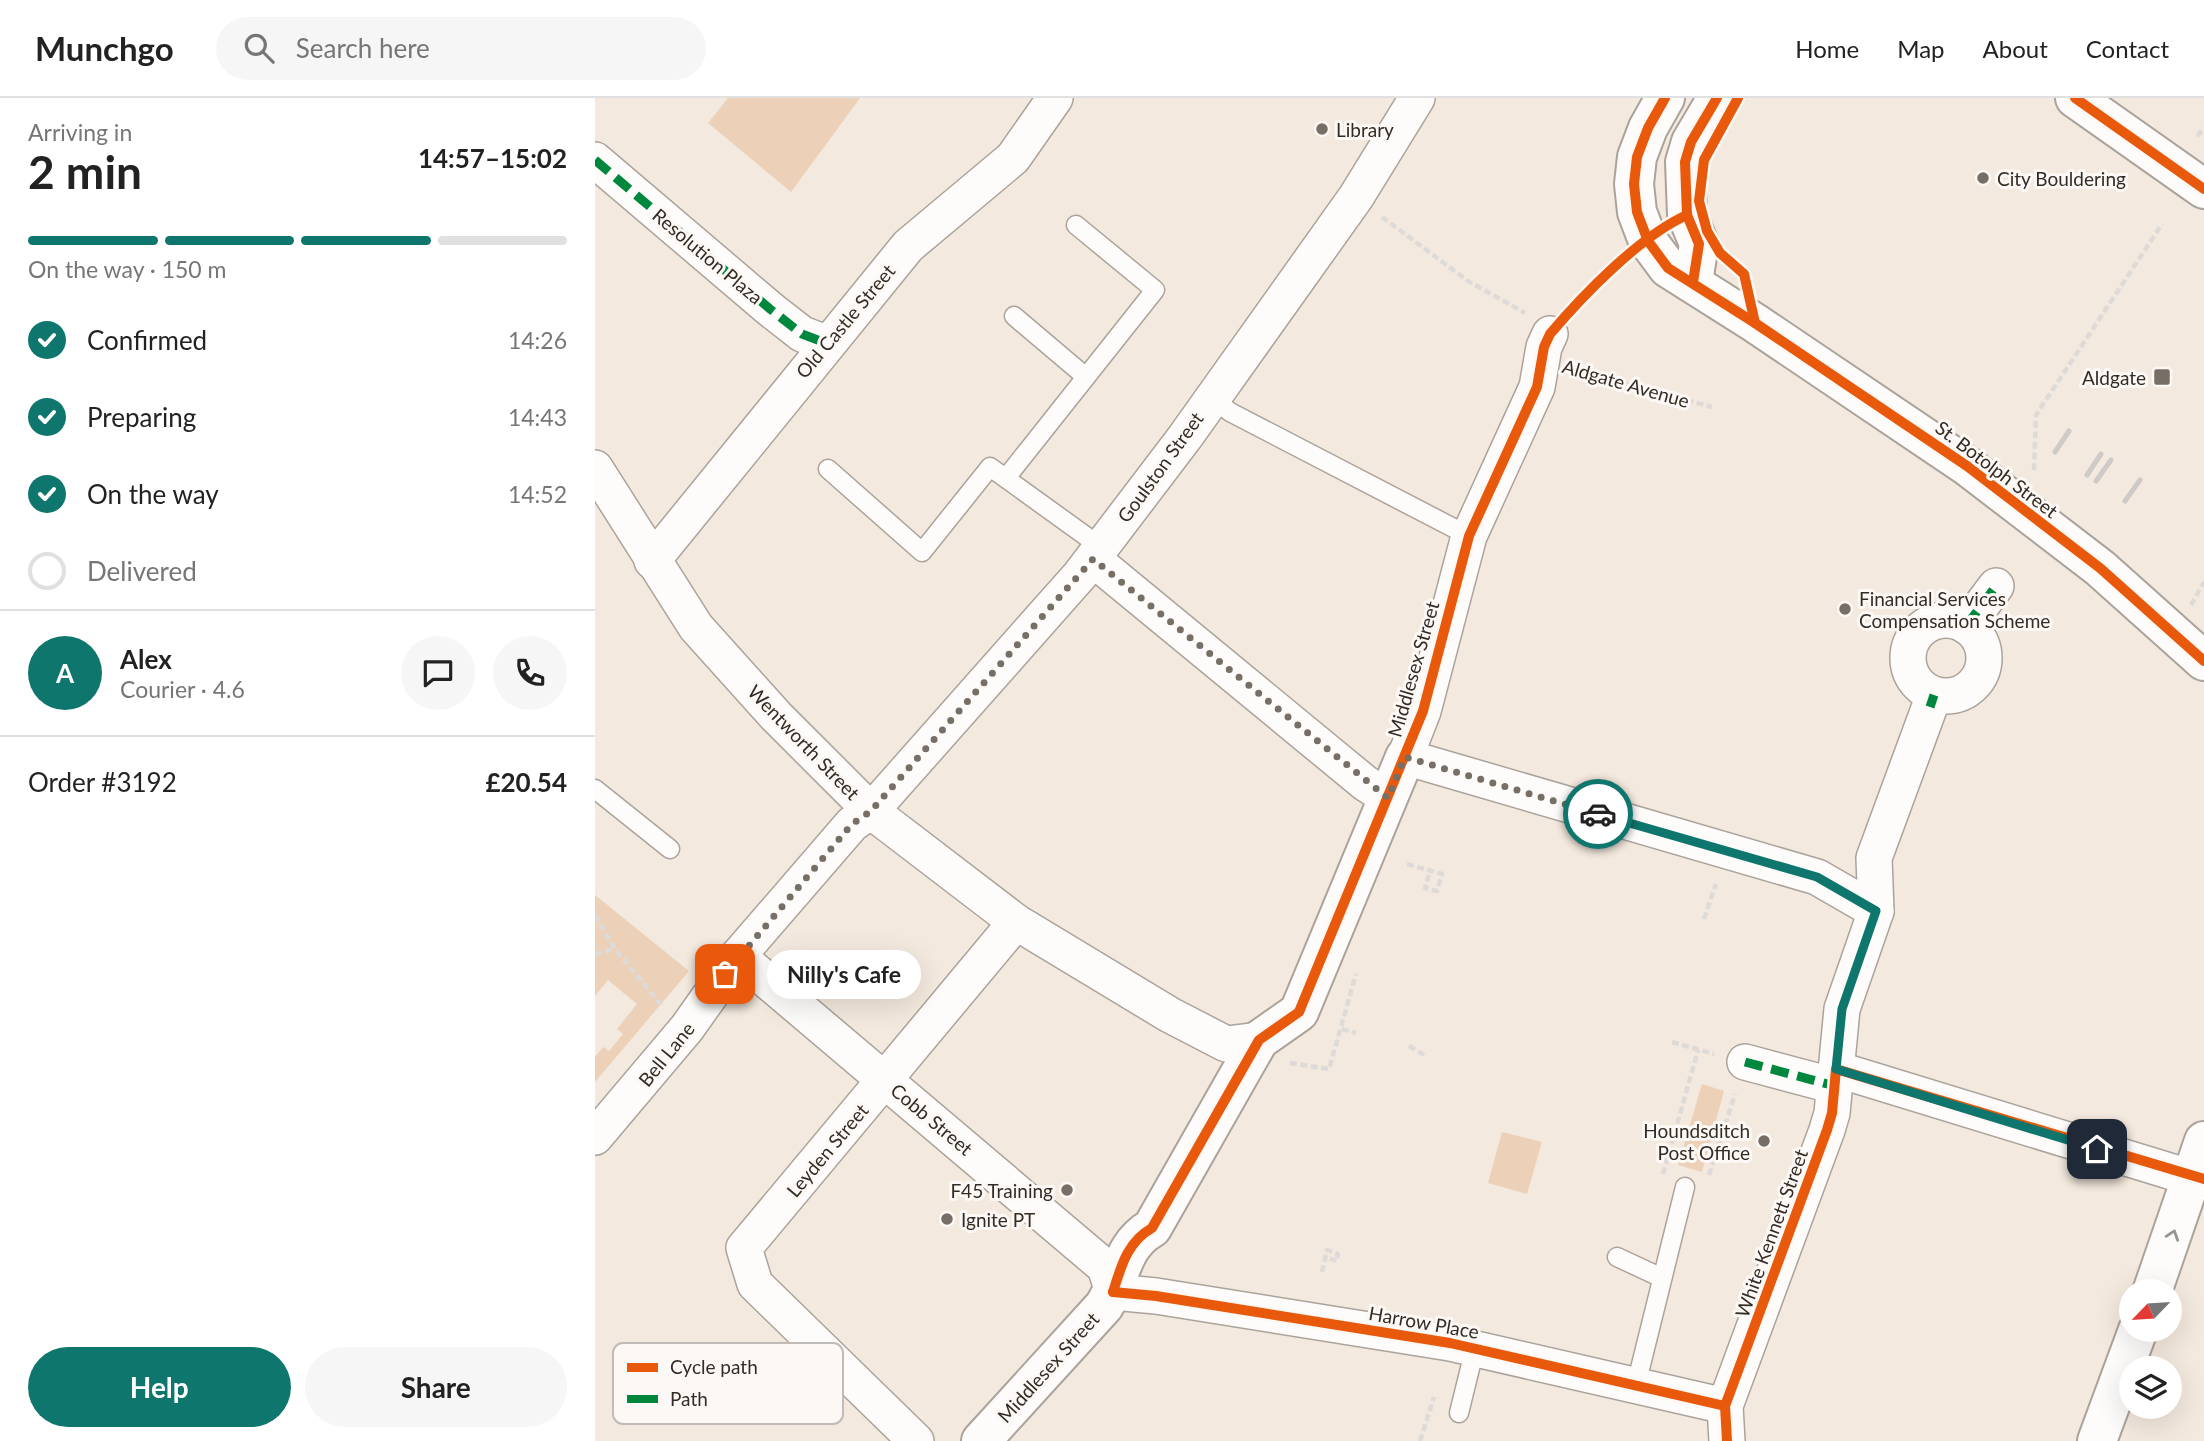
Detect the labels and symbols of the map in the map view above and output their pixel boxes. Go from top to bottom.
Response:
place label: Library [1336,118,1394,141]
marker: Library [1314,121,1330,137]
place label: City Bouldering [1997,167,2126,190]
marker: City Bouldering [1975,170,1991,186]
street label: Resolution Plaza [648,203,768,309]
street label: Old Castle Street [791,259,899,383]
street label: Aldgate Avenue [1560,354,1692,412]
place label: Aldgate [2082,366,2146,389]
marker: Aldgate [2152,367,2172,387]
street label: Goulston Street [1112,407,1208,527]
street label: St. Botolph Street [1931,416,2063,523]
place label: Financial Services Compensation Scheme [1859,587,2050,632]
street label: Middlesex Street [1383,598,1443,740]
marker: Financial Services Compensation Scheme [1837,601,1853,617]
street label: Wentworth Street [743,680,865,804]
courier [1563,779,1633,849]
pin [695,944,755,1004]
callout: Nilly's Cafe [767,950,921,998]
street label: Bell Lane [633,1017,699,1091]
street label: Cobb Street [887,1078,978,1160]
street label: Leyden Street [781,1099,873,1201]
place label: Houndsditch Post Office [1643,1119,1750,1164]
pin [2067,1119,2127,1179]
marker: Houndsditch Post Office [1756,1133,1772,1149]
street label: White Kennett Street [1730,1146,1812,1320]
place label: F45 Training [950,1179,1053,1202]
marker: F45 Training [1059,1182,1075,1198]
place label: Ignite PT [961,1208,1035,1231]
marker: Ignite PT [939,1211,955,1227]
one-way arrow [2165,1230,2179,1242]
north arrow [2119,1279,2182,1342]
street label: Harrow Place [1367,1301,1481,1343]
street label: Middlesex Street [992,1307,1104,1427]
legend [613,1343,843,1424]
text: Cycle path [670,1355,758,1378]
text: Path [670,1387,708,1410]

